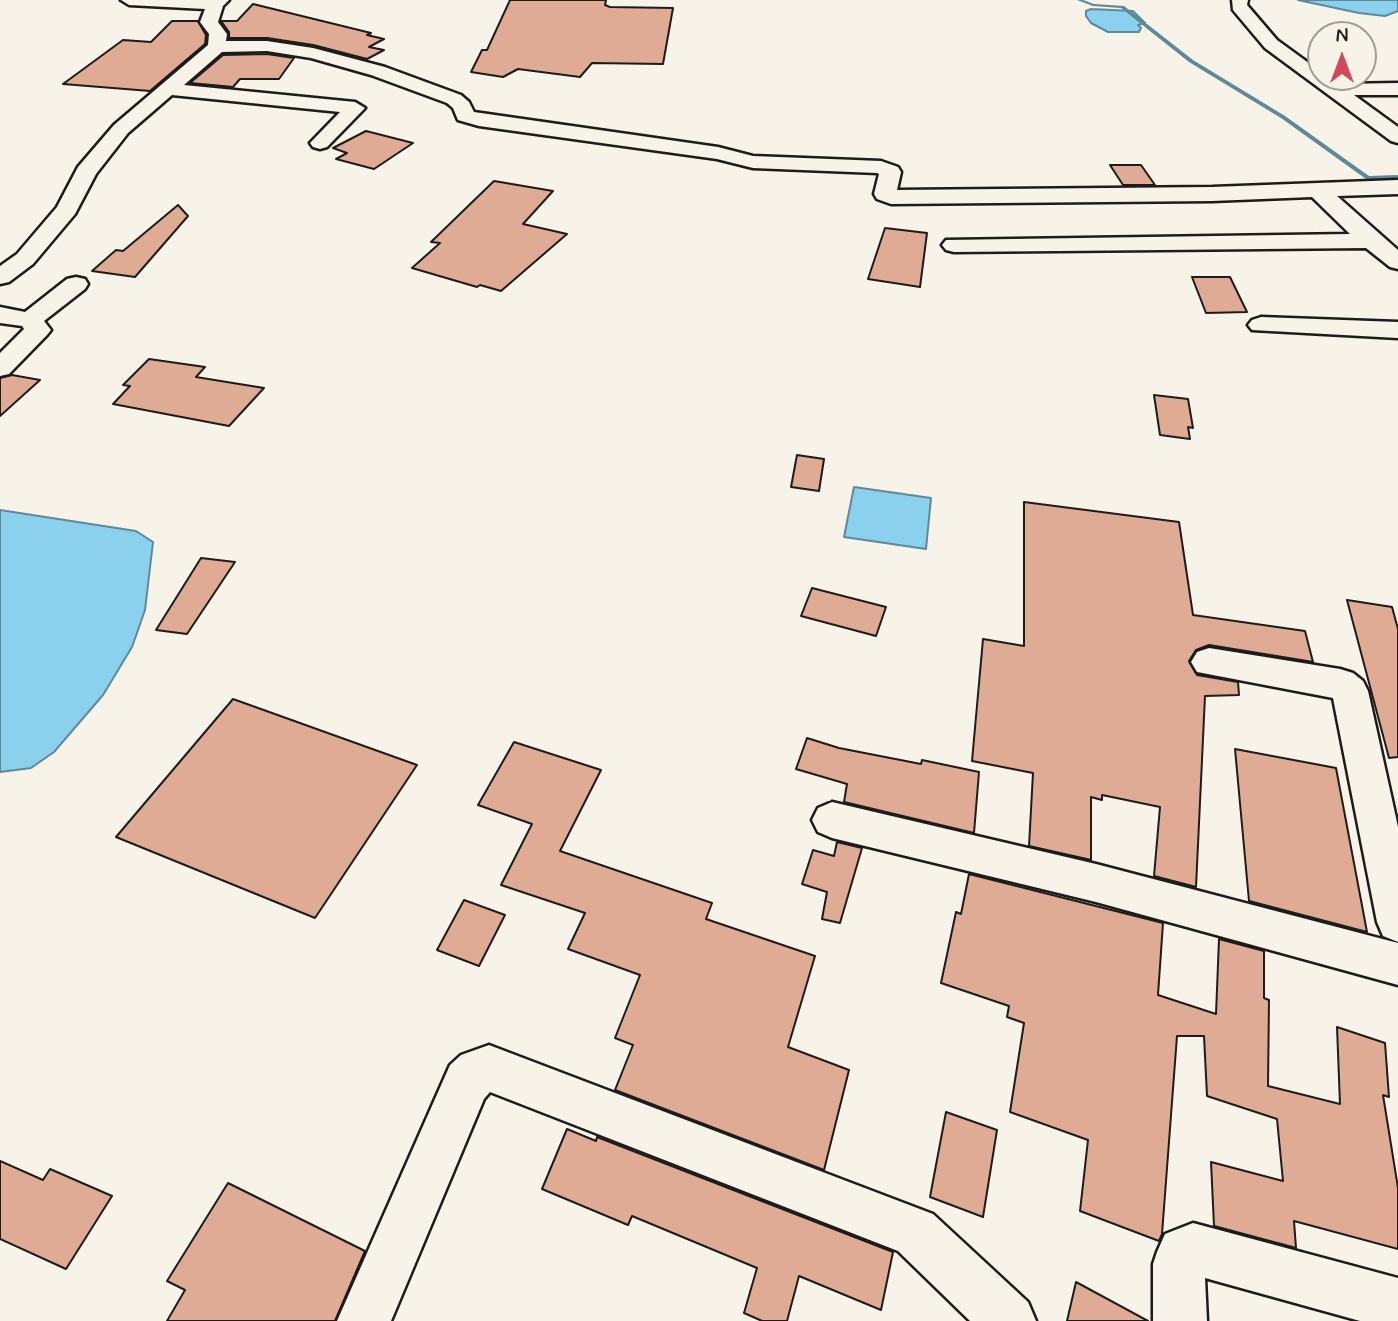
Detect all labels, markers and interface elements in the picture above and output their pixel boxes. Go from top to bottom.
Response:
north arrow [1307,21,1377,91]
text: N [1336,24,1348,49]

